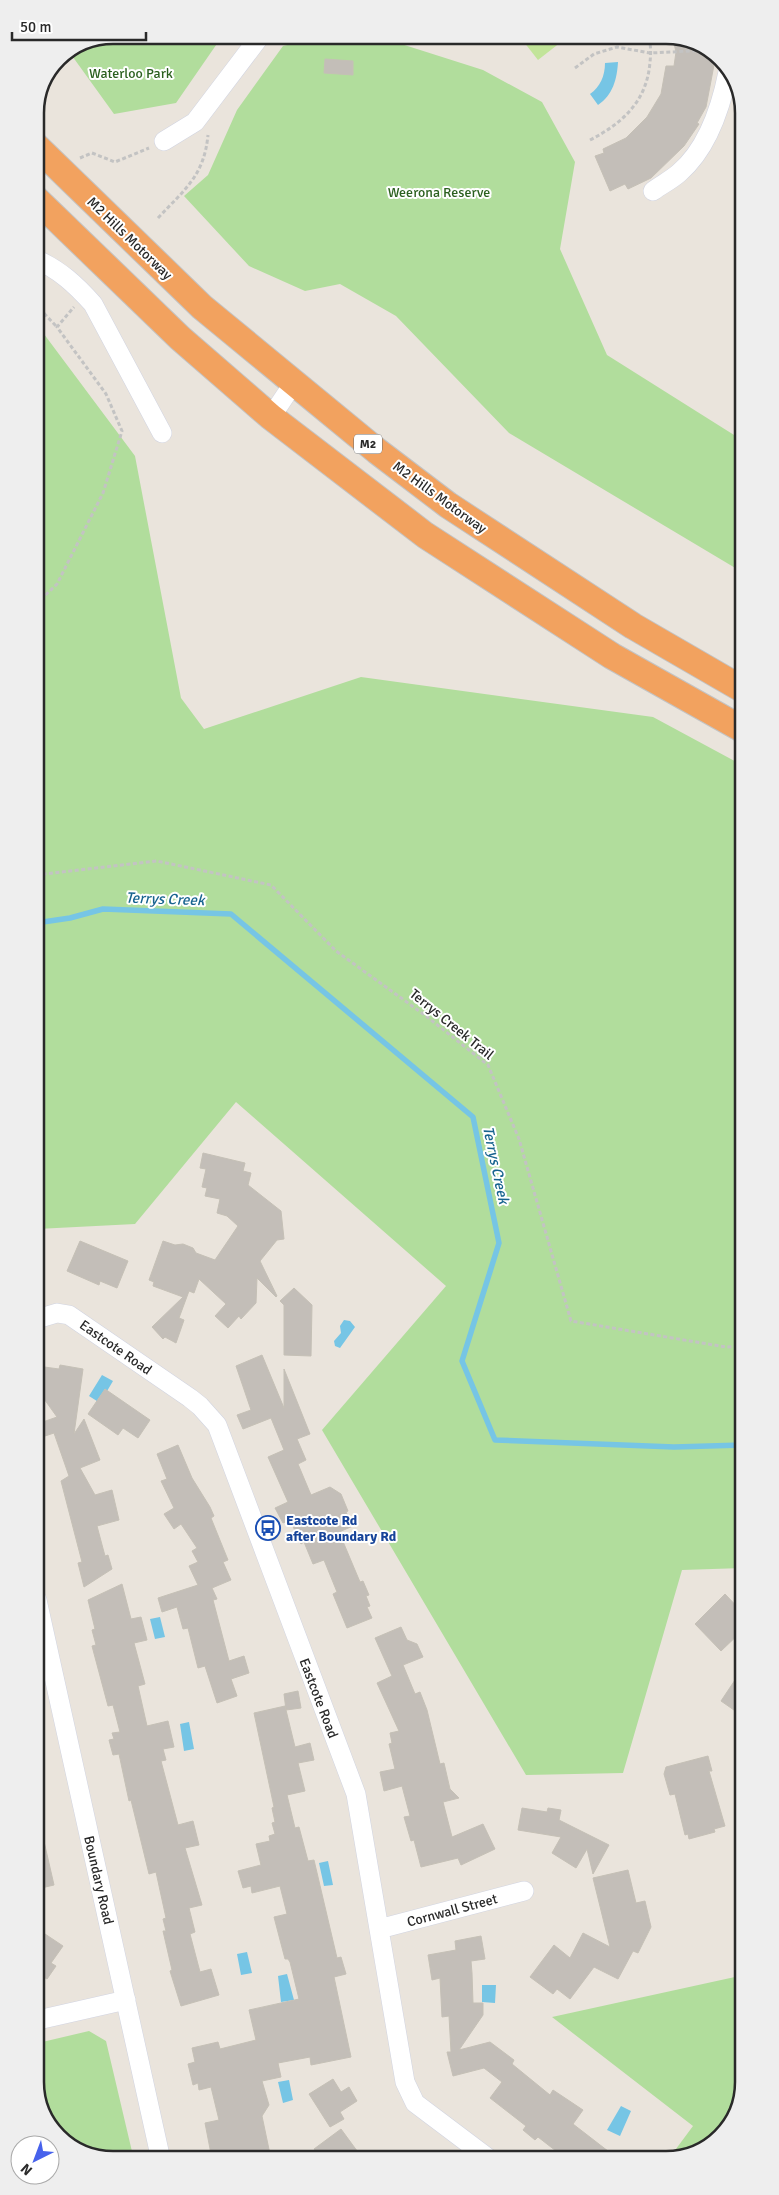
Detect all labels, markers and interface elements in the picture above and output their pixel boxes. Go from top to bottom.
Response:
scale bar [12,10,146,42]
text: 50 m [20,18,51,36]
park label: Waterloo Park [89,65,173,82]
park label: Weerona Reserve [388,184,490,201]
street label: M2 Hills Motorway [84,193,176,284]
road number: M2 [354,434,382,454]
street label: M2 Hills Motorway [389,458,490,537]
water label: Terrys Creek [125,889,206,909]
street label: Terrys Creek Trail [406,985,497,1063]
water label: Terrys Creek [479,1125,513,1207]
street label: Eastcote Road [76,1316,155,1379]
place label: Eastcote Rd after Boundary Rd [286,1512,397,1545]
bus stop icon: Eastcote Rd after Boundary Rd [255,1515,281,1541]
street label: Eastcote Road [295,1656,342,1741]
street label: Boundary Road [80,1834,117,1926]
street label: Cornwall Street [405,1890,499,1931]
north arrow [10,2135,60,2185]
text: N [17,2160,36,2179]

